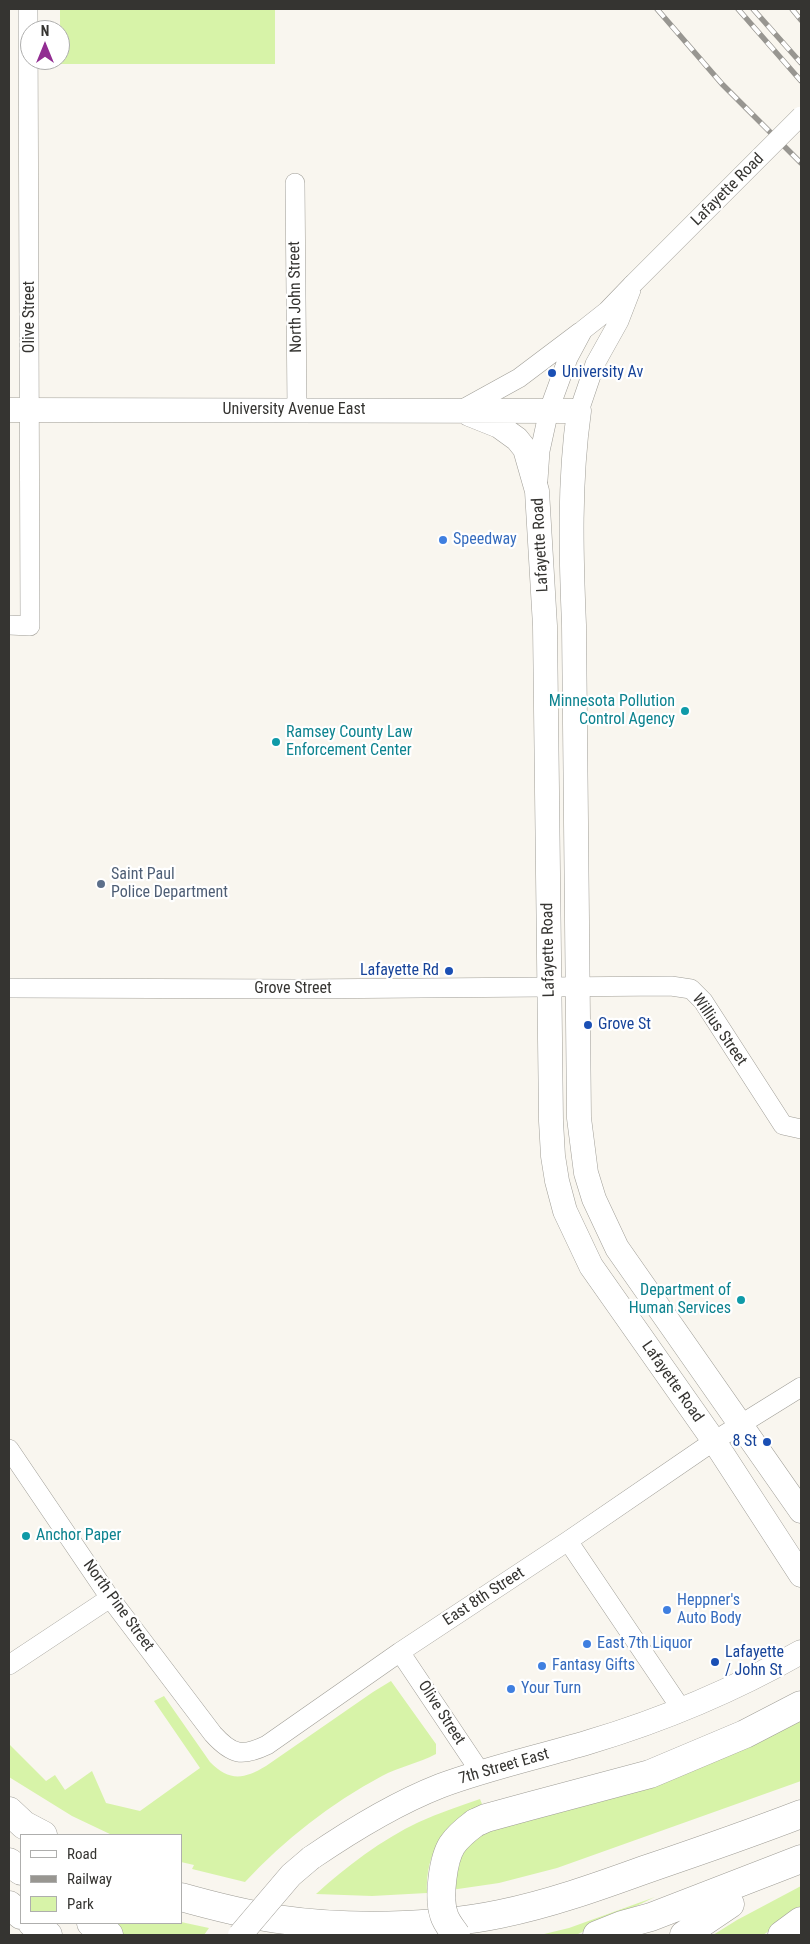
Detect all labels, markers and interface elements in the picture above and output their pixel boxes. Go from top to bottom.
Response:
north arrow [20,20,70,70]
text: N [41,23,49,39]
street label: Lafayette Road [688,150,768,230]
street label: North John Street [285,241,307,353]
street label: Olive Street [20,281,40,353]
place label: University Av [562,363,643,383]
marker: University Av [546,367,558,379]
street label: University Avenue East [223,400,365,420]
street label: Lafayette Road [529,497,553,593]
place label: Speedway [453,530,517,550]
marker: Speedway [437,534,449,546]
place label: Minnesota Pollution Control Agency [549,692,675,730]
marker: Minnesota Pollution Control Agency [679,705,691,717]
place label: Ramsey County Law Enforcement Center [286,723,413,761]
marker: Ramsey County Law Enforcement Center [270,736,282,748]
place label: Saint Paul Police Department [111,865,228,903]
marker: Saint Paul Police Department [95,878,107,890]
street label: Lafayette Road [539,902,559,998]
place label: Lafayette Rd [360,961,439,981]
marker: Lafayette Rd [443,965,455,977]
street label: Grove Street [254,979,332,999]
street label: Willius Street [687,990,751,1070]
place label: Grove St [598,1015,651,1035]
marker: Grove St [582,1019,594,1031]
place label: Department of Human Services [629,1281,731,1319]
marker: Department of Human Services [735,1294,747,1306]
street label: Lafayette Road [637,1338,707,1426]
place label: 8 St [732,1432,757,1452]
marker: 8 St [761,1436,773,1448]
place label: Anchor Paper [36,1526,121,1546]
marker: Anchor Paper [20,1530,32,1542]
street label: North Pine Street [78,1557,158,1655]
street label: East 8th Street [440,1564,528,1630]
place label: Heppner's Auto Body [677,1591,742,1629]
marker: Heppner's Auto Body [661,1604,673,1616]
place label: East 7th Liquor [597,1634,692,1654]
marker: East 7th Liquor [581,1638,593,1650]
place label: Lafayette / John St [725,1643,784,1681]
place label: Fantasy Gifts [552,1656,635,1676]
marker: Lafayette / John St [709,1656,721,1668]
marker: Fantasy Gifts [536,1660,548,1672]
street label: Olive Street [413,1677,469,1749]
place label: Your Turn [521,1679,581,1699]
marker: Your Turn [505,1683,517,1695]
street label: 7th Street East [457,1745,551,1789]
legend [20,1834,182,1924]
text: Road [67,1845,97,1863]
text: Railway [67,1870,112,1888]
text: Park [67,1895,94,1913]

